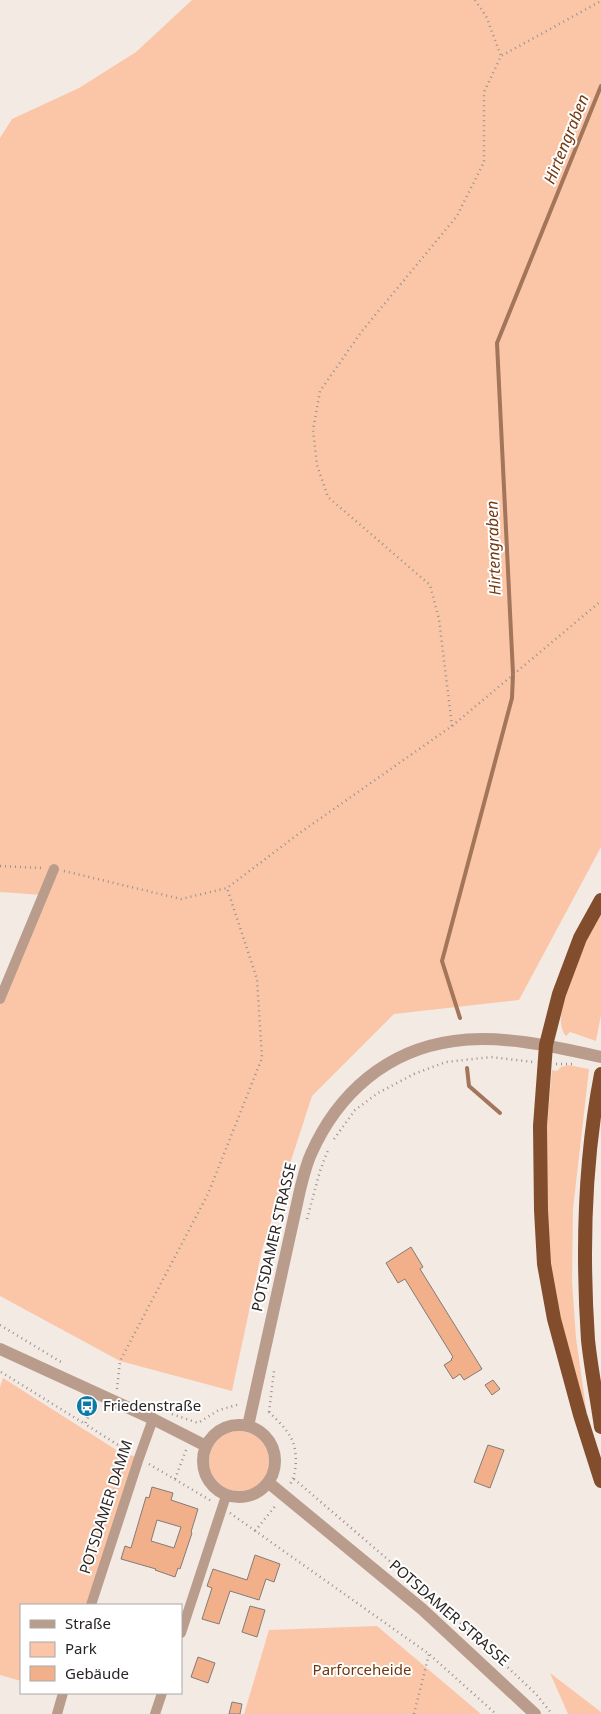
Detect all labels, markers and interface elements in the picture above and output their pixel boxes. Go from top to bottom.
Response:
water label: Hirtengraben [538,91,594,187]
water label: Hirtengraben [480,500,506,596]
street label: POTSDAMER STRASSE [246,1160,300,1313]
bus stop icon: Friedenstraße [75,1394,99,1418]
place label: Friedenstraße [103,1395,201,1415]
street label: POTSDAMER DAMM [74,1437,136,1576]
street label: POTSDAMER STRASSE [385,1555,514,1670]
legend [20,1604,182,1694]
text: Straße [65,1613,111,1633]
text: Park [65,1638,97,1658]
park label: Parforceheide [313,1659,411,1679]
text: Gebäude [65,1663,129,1683]

